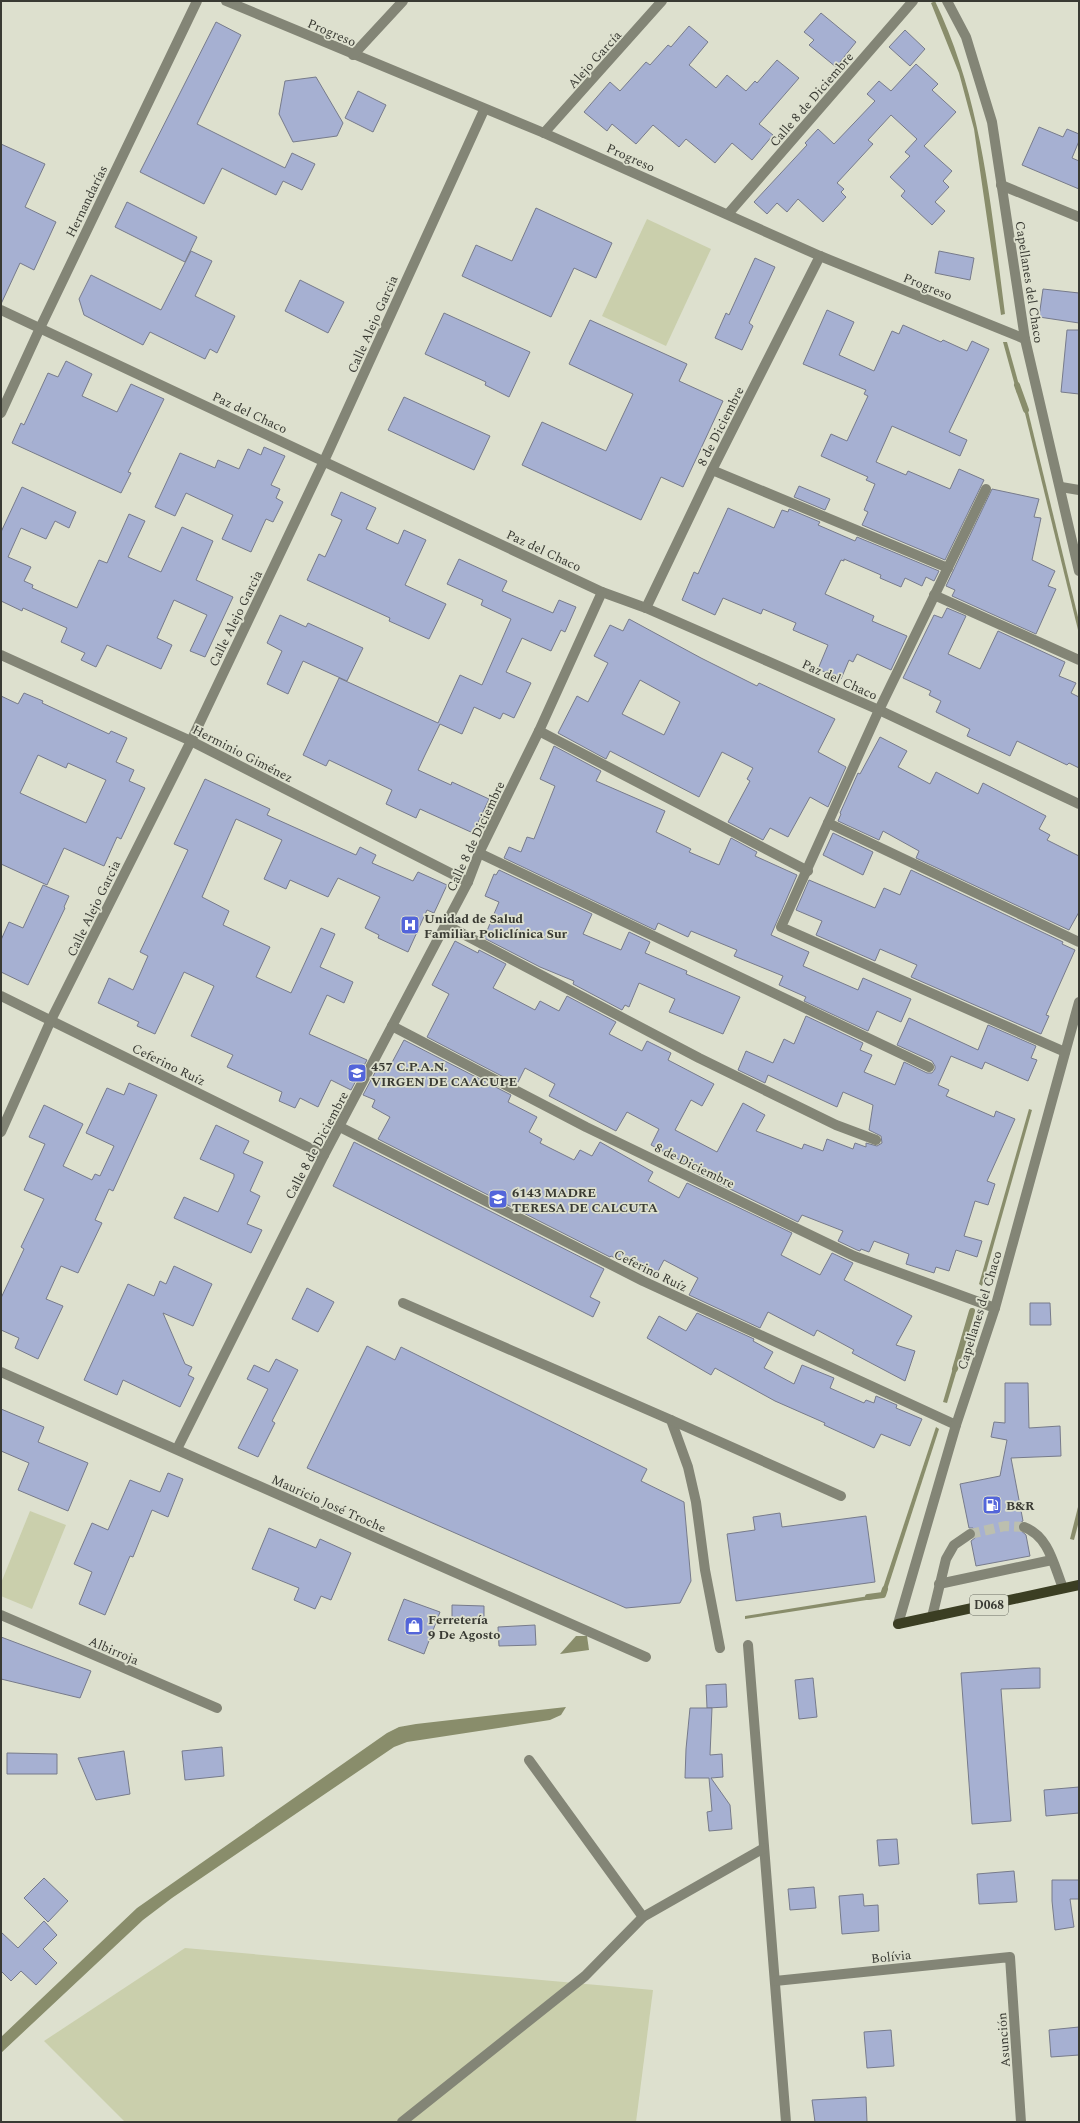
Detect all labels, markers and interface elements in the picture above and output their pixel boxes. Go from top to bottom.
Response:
street label: Progreso [304,14,359,52]
street label: Alejo García [563,26,627,93]
street label: Calle 8 de Diciembre [765,48,859,151]
street label: Progreso [603,138,658,178]
street label: Hernandarías [61,162,113,241]
street label: Capellanes del Chaco [1009,220,1049,345]
street label: Progreso [900,268,955,306]
street label: Calle Alejo Garcia [342,272,404,377]
street label: 8 de Diciembre [692,383,750,470]
street label: Paz del Chaco [209,387,290,439]
street label: Paz del Chaco [503,525,584,577]
street label: Calle Alejo Garcia [204,566,268,670]
street label: Paz del Chaco [799,654,881,706]
street label: Herminio Giménez [189,720,296,788]
street label: Calle 8 de Diciembre [441,778,510,895]
street label: Calle Alejo Garcia [62,856,126,960]
place label: Unidad de Salud Familiar Policlínica Sur [424,909,568,944]
hospital icon: Unidad de Salud Familiar Policlínica Sur [399,914,421,936]
street label: Ceferino Ruíz [128,1038,209,1091]
place label: 457 C.P.A.N. VIRGEN DE CAACUPE [371,1057,517,1092]
school or university icon: 457 C.P.A.N. VIRGEN DE CAACUPE [346,1062,368,1084]
street label: Calle 8 de Diciembre [280,1088,354,1203]
street label: 8 de Diciembre [651,1138,738,1194]
place label: 6143 MADRE TERESA DE CALCUTA [512,1183,658,1218]
school or university icon: 6143 MADRE TERESA DE CALCUTA [487,1188,509,1210]
street label: Ceferino Ruíz [610,1244,691,1297]
street label: Capellanes del Chaco [952,1248,1008,1372]
street label: Mauricio José Troche [268,1470,389,1538]
fuel station icon: B&R [981,1494,1003,1516]
place label: B&R [1006,1496,1035,1516]
road number: D068 [970,1595,1008,1615]
place label: Ferretería 9 De Agosto [428,1610,500,1645]
shop icon: Ferretería 9 De Agosto [403,1615,425,1637]
street label: Albirroja [86,1631,142,1671]
street label: Bolívia [870,1945,913,1969]
street label: Asunción [992,2011,1016,2068]

